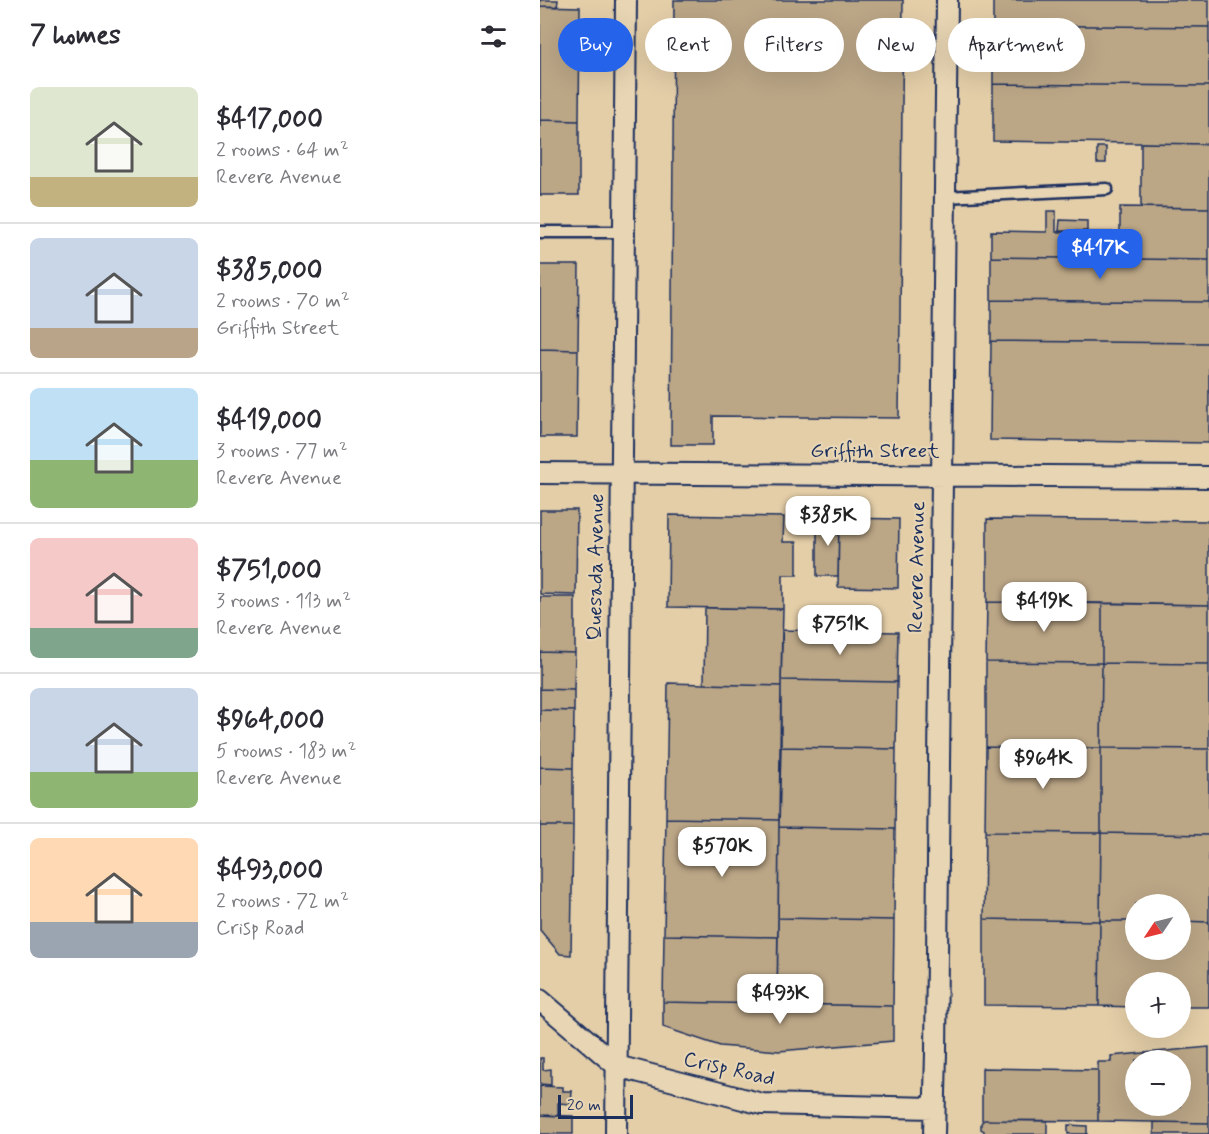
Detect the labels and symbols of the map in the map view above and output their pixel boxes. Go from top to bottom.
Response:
pin: $417K [1058,229,1142,280]
street label: Griffith Street [810,437,940,465]
street label: Quesada Avenue [581,493,611,641]
pin: $385K [786,496,870,547]
street label: Revere Avenue [902,501,932,633]
pin: $419K [1002,582,1086,633]
pin: $751K [798,605,882,656]
pin: $964K [1001,739,1085,790]
pin: $570K [680,827,764,878]
north arrow [1125,894,1191,960]
pin: $493K [738,974,822,1025]
street label: Crisp Road [681,1045,777,1093]
scale bar [558,1092,633,1120]

